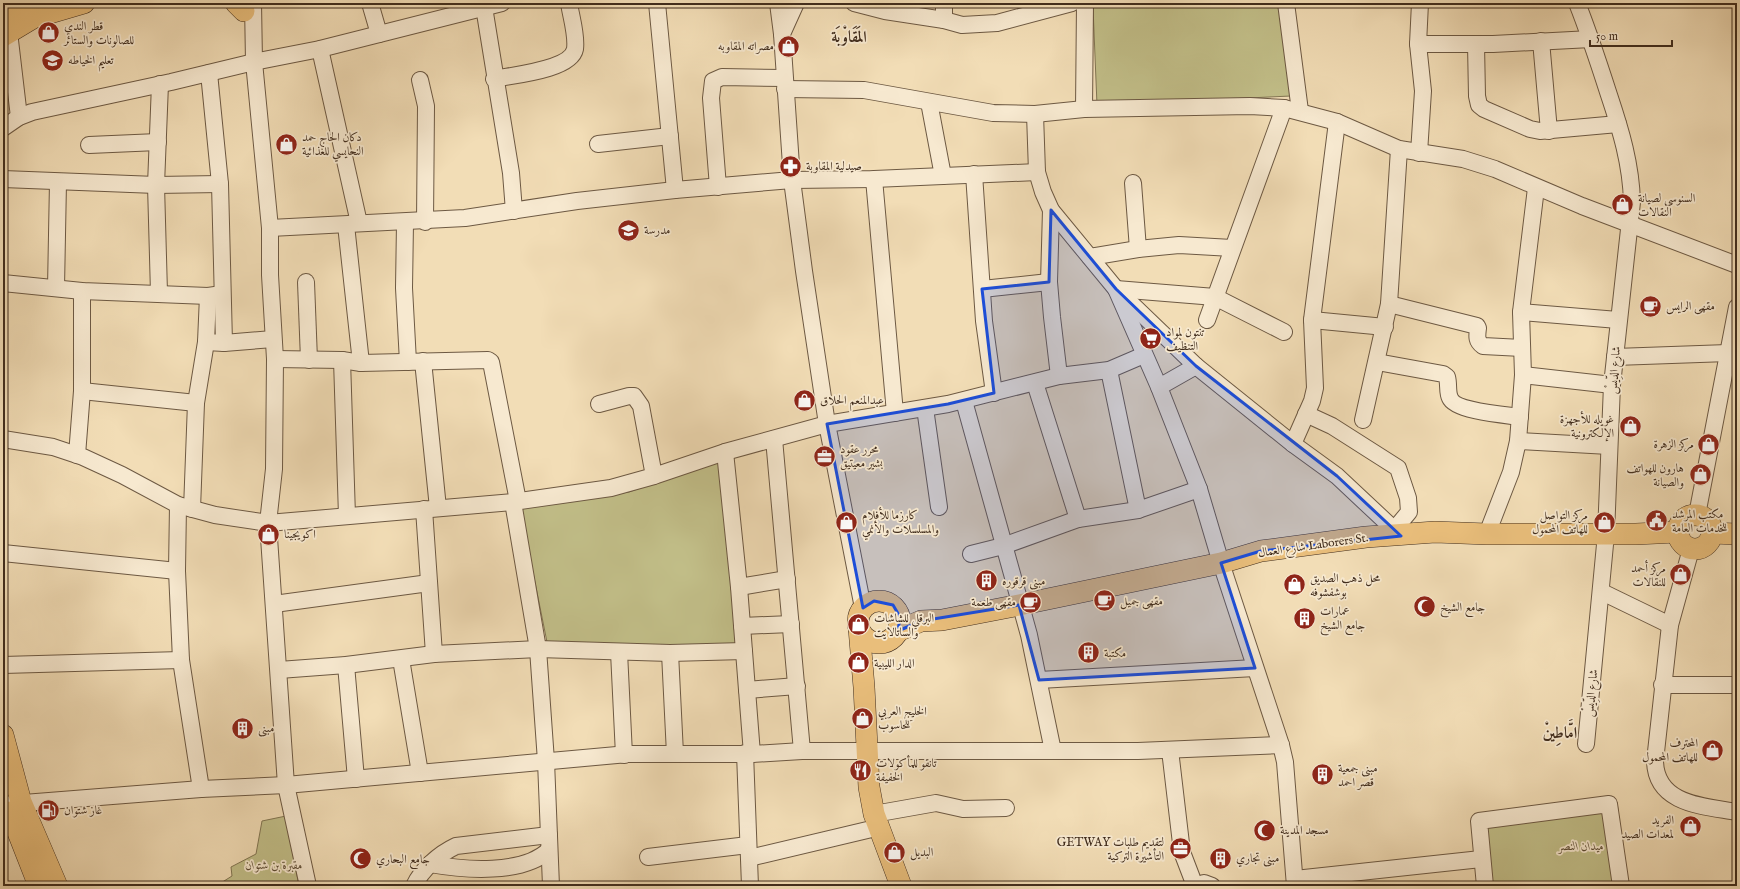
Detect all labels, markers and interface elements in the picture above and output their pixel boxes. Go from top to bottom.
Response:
place label: قطر الندي للصالونات والستائر [62,19,134,48]
shop icon: قطر الندي للصالونات والستائر [36,20,62,46]
scale bar [1590,22,1672,48]
district label: المَقَاوْبَة [831,25,867,48]
text: 50 m [1596,29,1618,44]
shop icon: مصراته المقاوبه [776,33,802,59]
place label: مصراته المقاوبه [718,39,774,54]
school or university icon: تعليم الخياطه [39,47,65,73]
place label: تعليم الخياطه [68,53,114,72]
place label: دكان الحاج حمد النحايسي للغذائية [302,130,364,162]
shop icon: دكان الحاج حمد النحايسي للغذائية [274,131,300,157]
pharmacy icon: صيدلية المقاوبة [778,153,804,179]
place label: صيدلية المقاوبة [806,159,862,174]
place label: السنوسي لصيانة النقالات [1638,191,1696,220]
shop icon: السنوسي لصيانة النقالات [1609,192,1635,218]
school or university icon: مدرسة [616,217,642,243]
place label: مدرسة [644,223,670,238]
cafe icon: مقهى الرايس [1637,293,1663,319]
place label: مقهى الرايس [1666,299,1715,315]
place label: تنتون لمواد التنظيف [1166,325,1205,354]
supermarket icon: تنتون لمواد التنظيف [1137,326,1163,352]
street label: شارع الدِّيسْ [1603,345,1627,395]
shop icon: عبدالمنعم الحلاق [791,387,817,413]
place label: عبدالمنعم الحلاق [820,393,884,411]
place label: غويله للأجهزة الإلكترونية [1560,411,1614,442]
shop icon: غويله للأجهزة الإلكترونية [1617,413,1643,439]
shop icon: مركز الزهرة [1696,431,1722,457]
place label: مركز الزهرة [1653,437,1694,453]
place label: محرر عقود بشير معيتيق [840,442,883,471]
office icon: محرر عقود بشير معيتيق [812,443,838,469]
place label: هارون للهواتف والصيانة [1626,461,1684,490]
shop icon: هارون للهواتف والصيانة [1687,462,1713,488]
place label: كارزما للأفلام والمسلسلات والأنمي [862,507,939,541]
place label: مكتب المرشد للخدمات العامة [1672,507,1728,536]
place label: مركز التواصل للهاتف المحمول [1532,508,1588,537]
public building icon: مكتب المرشد للخدمات العامة [1643,508,1669,534]
shop icon: كارزما للأفلام والمسلسلات والأنمي [833,509,859,535]
shop icon: مركز التواصل للهاتف المحمول [1591,509,1617,535]
shop icon: اكويجينا [256,521,282,547]
place label: اكويجينا [284,527,316,542]
street label: شارع العمال Laborers St. [1257,530,1370,564]
place label: مركز أحمد للنقالات [1631,560,1666,590]
shop icon: مركز أحمد للنقالات [1668,562,1694,588]
building icon: مبنى قرقوره [973,568,999,594]
place label: محل ذهب الصديق بوشفشوفه [1310,571,1381,600]
shop icon: محل ذهب الصديق بوشفشوفه [1282,572,1308,598]
place label: مبنى قرقوره [1002,574,1046,590]
cafe icon: مقهى جميل [1092,588,1118,614]
cafe icon: مقهى طعمة [1018,589,1044,615]
place label: مقهى جميل [1120,594,1163,610]
mosque icon: جامع الشيخ [1411,594,1437,620]
place label: مقهى طعمة [971,595,1016,611]
place label: جامع الشيخ [1440,600,1485,618]
place label: عمارات جامع الشيخ [1320,604,1365,636]
building icon: عمارات جامع الشيخ [1292,605,1318,631]
place label: البرقلي للشاشات والساتالايت [874,611,935,640]
shop icon: البرقلي للشاشات والساتالايت [845,612,871,638]
building icon: مكتبة [1076,640,1102,666]
place label: مكتبة [1104,646,1126,661]
shop icon: الدار الليبية [845,650,871,676]
place label: الدار الليبية [874,656,915,671]
street label: شارع الدِّيسْ [1580,668,1604,718]
place label: الخليج العربي للحاسوب [878,704,927,733]
shop icon: الخليج العربي للحاسوب [850,705,876,731]
building icon: مبنى [229,715,255,741]
district label: امَّاطِينْ [1543,719,1577,746]
place label: مبنى [258,721,274,737]
place label: المحترف للهاتف المحمول [1642,736,1698,765]
shop icon: المحترف للهاتف المحمول [1700,737,1726,763]
place label: تانقو للمأكولات الخفيفة [876,755,937,785]
restaurant icon: تانقو للمأكولات الخفيفة [847,757,873,783]
place label: مبنى جمعية قصر احمد [1338,761,1378,790]
building icon: مبنى جمعية قصر احمد [1310,762,1336,788]
fuel station icon: غاز شتوان [36,797,62,823]
place label: غاز شتوان [64,803,103,818]
place label: الفريد لمعدات الصيد [1621,813,1674,842]
shop icon: الفريد لمعدات الصيد [1677,814,1703,840]
mosque icon: مسجد المدينة [1252,817,1278,843]
place label: مسجد المدينة [1280,823,1329,838]
place label: GETWAY لتقديم طلبات التأشيرة التركية [1057,835,1164,864]
office icon: GETWAY لتقديم طلبات التأشيرة التركية [1167,836,1193,862]
shop icon: البديل [881,839,907,865]
park label: ميدان النصر [1557,839,1604,854]
place label: البديل [910,845,934,861]
building icon: مبنى تجاري [1207,845,1233,871]
mosque icon: جامع البحاري [347,846,373,872]
place label: مبنى تجاري [1236,851,1279,868]
place label: جامع البحاري [376,852,430,870]
park label: مقبرة بن شتوان [245,858,303,873]

